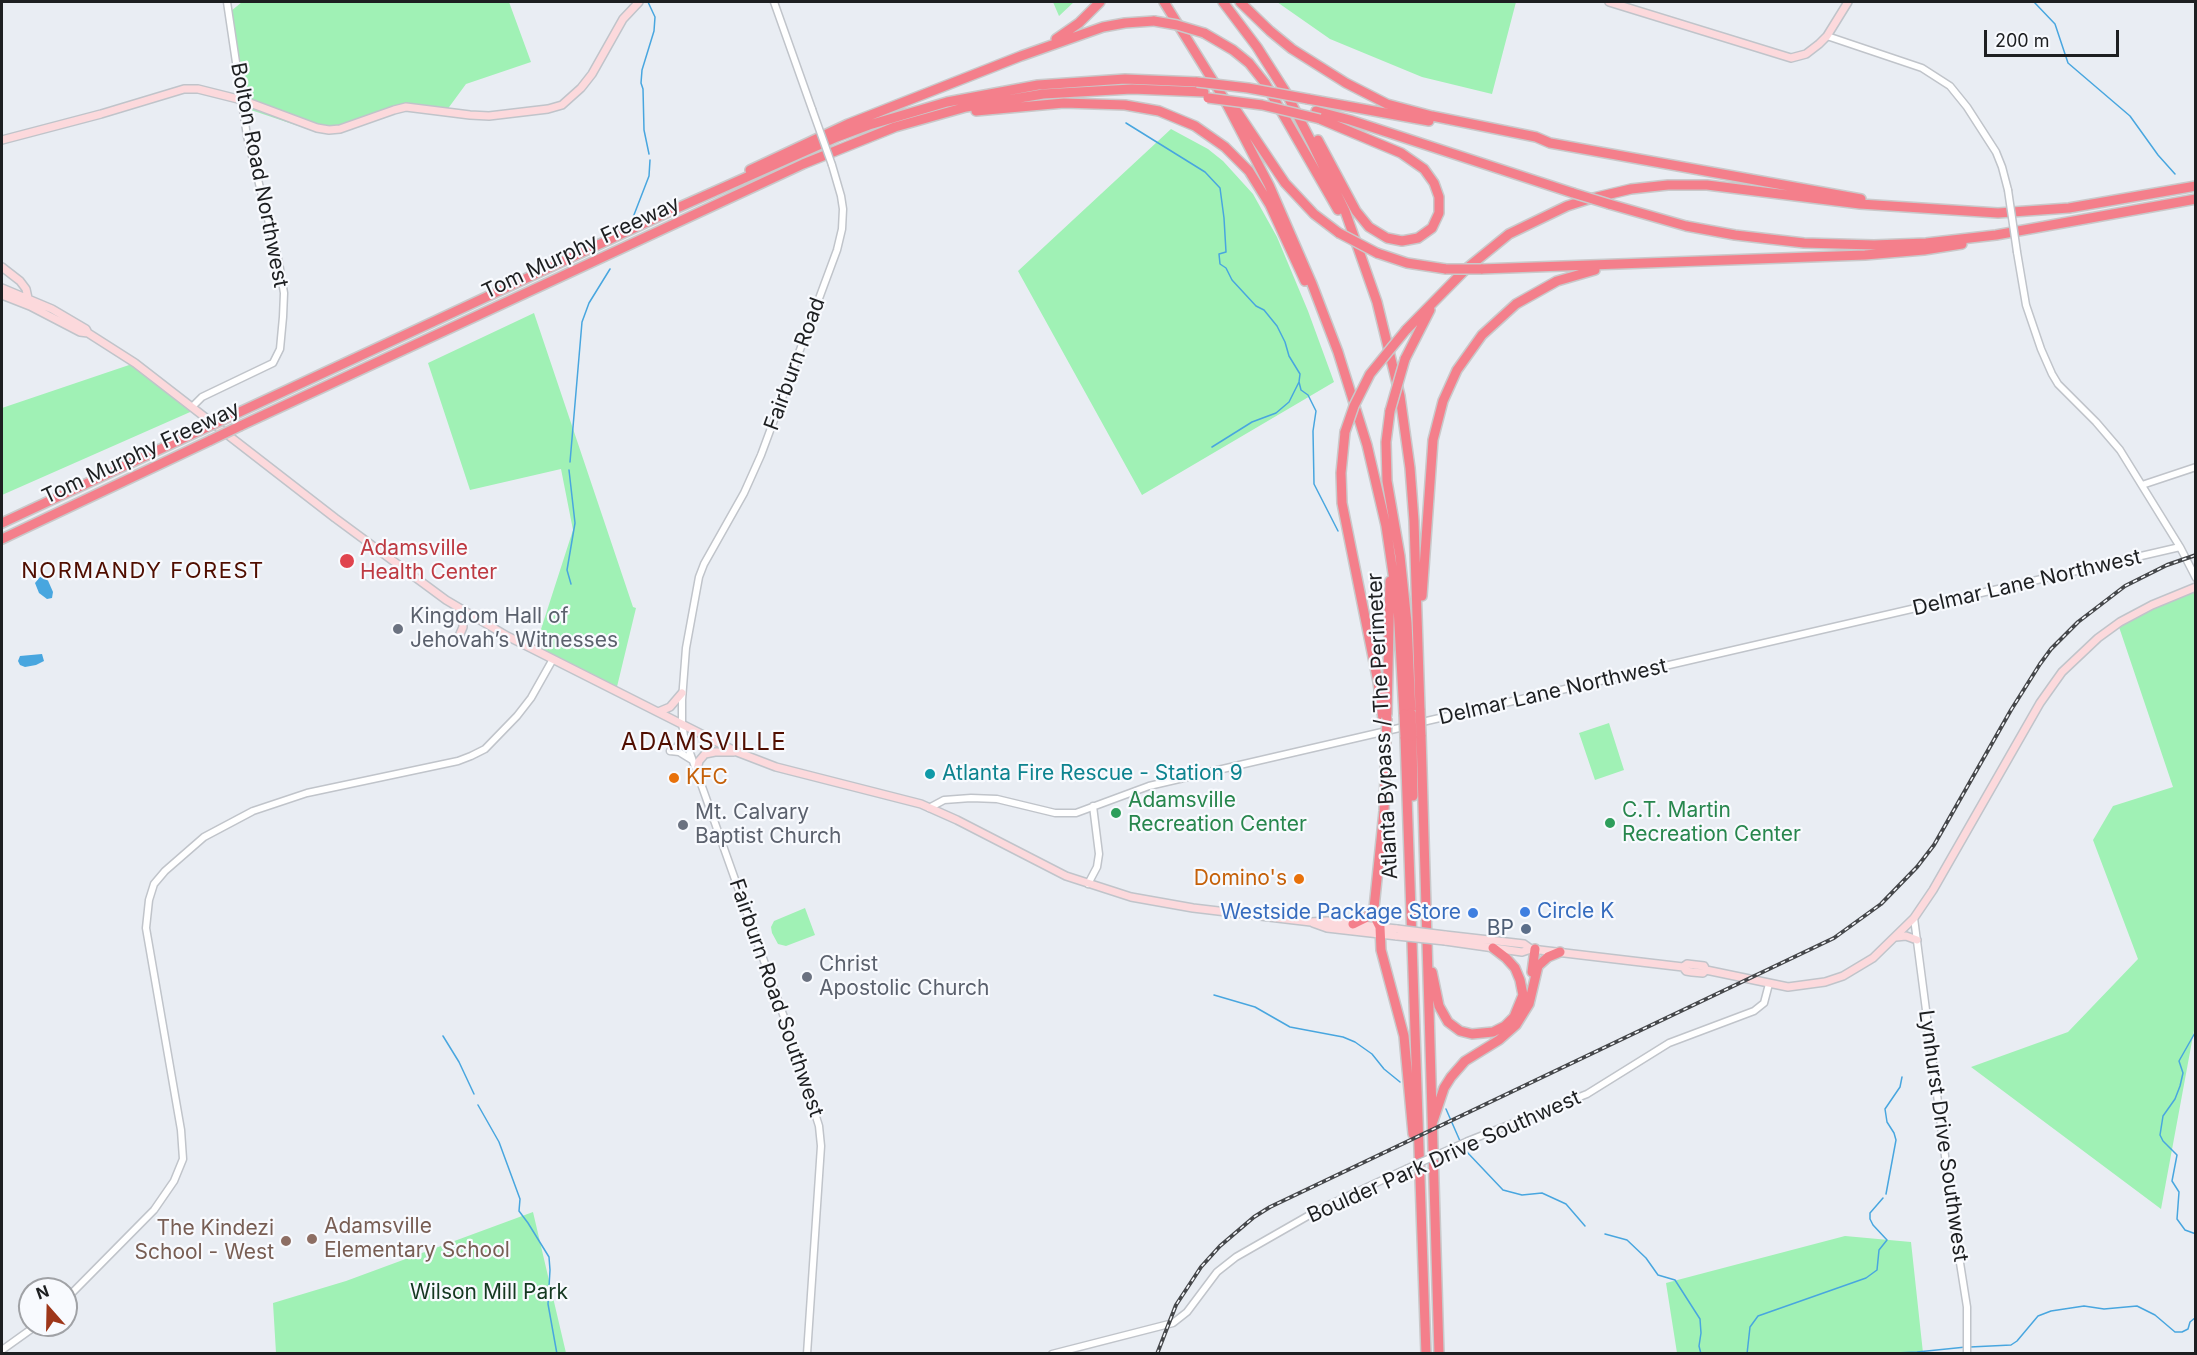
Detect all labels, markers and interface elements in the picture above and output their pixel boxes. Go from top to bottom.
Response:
scale bar [1987,18,2122,56]
text: 200 m [1995,30,2050,51]
street label: Bolton Road Northwest [225,60,293,290]
street label: Tom Murphy Freeway [478,191,684,305]
street label: Fairburn Road [759,294,831,434]
street label: Tom Murphy Freeway [38,396,244,510]
place label: Adamsville Health Center [360,536,497,586]
street label: Delmar Lane Northwest [1910,544,2144,622]
marker: Adamsville Health Center [338,552,356,570]
district label: NORMANDY FOREST [21,558,265,584]
street label: Atlanta Bypass / The Perimeter [1362,572,1404,880]
place label: Kingdom Hall of Jehovah’s Witnesses [410,604,618,654]
marker: Kingdom Hall of Jehovah’s Witnesses [391,622,405,636]
street label: Delmar Lane Northwest [1436,653,1670,731]
district label: ADAMSVILLE [621,729,787,757]
place label: Atlanta Fire Rescue - Station 9 [942,761,1243,787]
place label: KFC [686,765,728,791]
marker: Atlanta Fire Rescue - Station 9 [923,767,937,781]
marker: KFC [667,771,681,785]
place label: Adamsville Recreation Center [1128,788,1307,838]
place label: C.T. Martin Recreation Center [1622,798,1801,848]
place label: Mt. Calvary Baptist Church [695,800,841,850]
marker: Adamsville Recreation Center [1109,806,1123,820]
marker: C.T. Martin Recreation Center [1603,816,1617,830]
marker: Mt. Calvary Baptist Church [676,818,690,832]
place label: Domino's [1194,866,1287,892]
marker: Domino's [1292,872,1306,886]
street label: Fairburn Road Southwest [723,876,829,1120]
place label: Circle K [1537,899,1614,925]
place label: Westside Package Store [1220,900,1461,926]
marker: Circle K [1518,905,1532,919]
marker: Westside Package Store [1466,906,1480,920]
place label: BP [1487,916,1514,942]
marker: BP [1519,922,1533,936]
place label: Christ Apostolic Church [819,952,990,1002]
marker: Christ Apostolic Church [800,970,814,984]
street label: Lynhurst Drive Southwest [1913,1008,1973,1264]
street label: Boulder Park Drive Southwest [1303,1085,1585,1229]
place label: Adamsville Elementary School [324,1214,510,1264]
place label: The Kindezi School - West [135,1216,274,1266]
marker: Adamsville Elementary School [305,1232,319,1246]
marker: The Kindezi School - West [279,1234,293,1248]
north arrow [18,1277,78,1337]
text: N [33,1280,52,1303]
park label: Wilson Mill Park [410,1280,568,1306]

